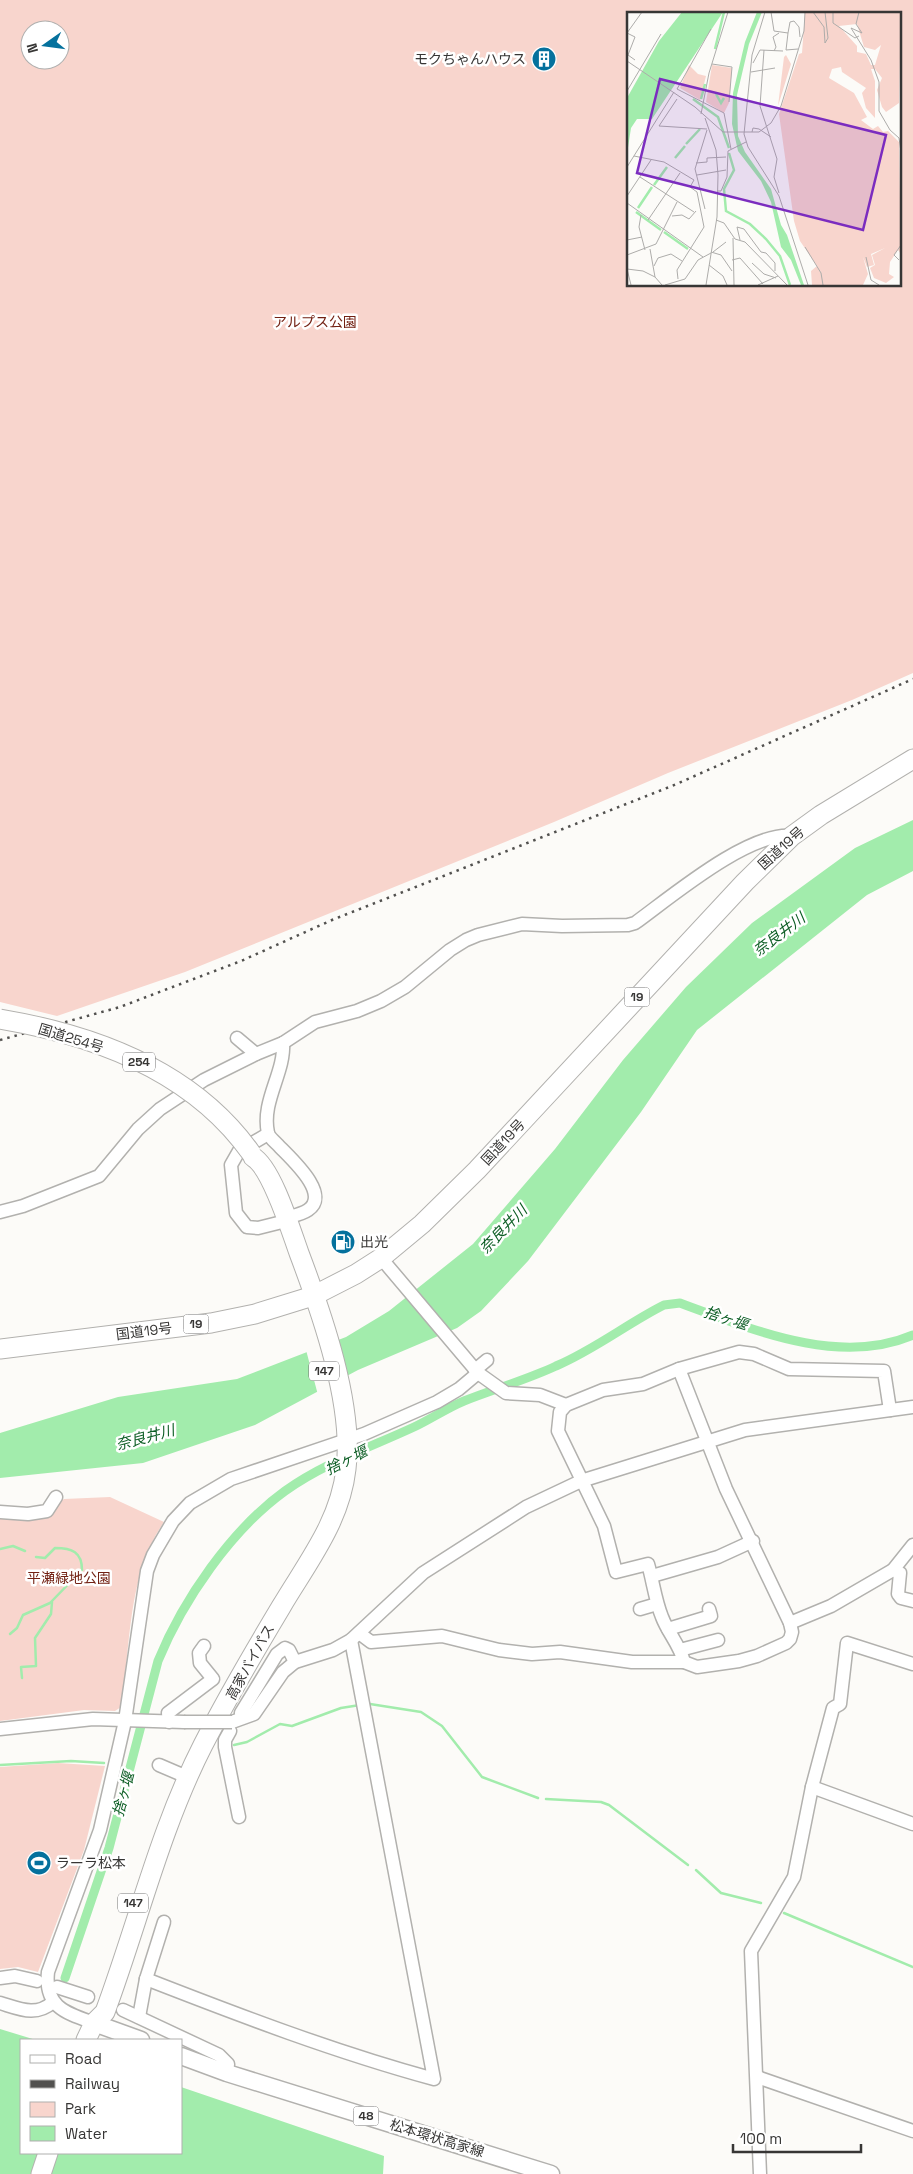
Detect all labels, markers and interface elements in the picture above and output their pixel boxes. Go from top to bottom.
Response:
inset map [627,12,900,286]
north arrow [20,20,70,70]
text: N [23,41,42,55]
building icon: モクちゃんハウス [531,46,557,72]
place label: モクちゃんハウス [414,50,526,68]
park label: アルプス公園 [273,313,357,331]
street label: 国道19号 [754,822,808,874]
water label: 奈良井川 [749,907,810,960]
road number: 19 [624,988,650,1006]
street label: 国道254号 [36,1020,106,1056]
road number: 254 [123,1052,155,1072]
street label: 国道19号 [477,1115,529,1169]
water label: 奈良井川 [475,1199,532,1257]
fuel station icon: 出光 [330,1229,356,1255]
place label: 出光 [360,1233,388,1251]
water label: 捨ヶ堰 [702,1302,753,1335]
road number: 19 [184,1315,208,1334]
street label: 国道19号 [115,1319,173,1343]
road number: 147 [309,1362,339,1380]
water label: 奈良井川 [114,1420,178,1454]
water label: 捨ヶ堰 [322,1440,373,1479]
park label: 平瀬緑地公園 [27,1569,111,1587]
street label: 高家バイパス [222,1621,278,1703]
water label: 捨ヶ堰 [108,1767,139,1818]
sports icon: ラーラ松本 [26,1850,52,1876]
place label: ラーラ松本 [56,1854,126,1872]
road number: 147 [118,1894,148,1912]
legend [20,2039,182,2154]
text: Road [65,2049,102,2068]
text: Railway [65,2074,120,2093]
text: Park [65,2099,96,2118]
road number: 48 [354,2106,378,2126]
street label: 松本環状高家線 [388,2115,486,2161]
scale bar [733,2122,860,2154]
text: Water [65,2124,108,2143]
text: 100 m [740,2129,782,2148]

